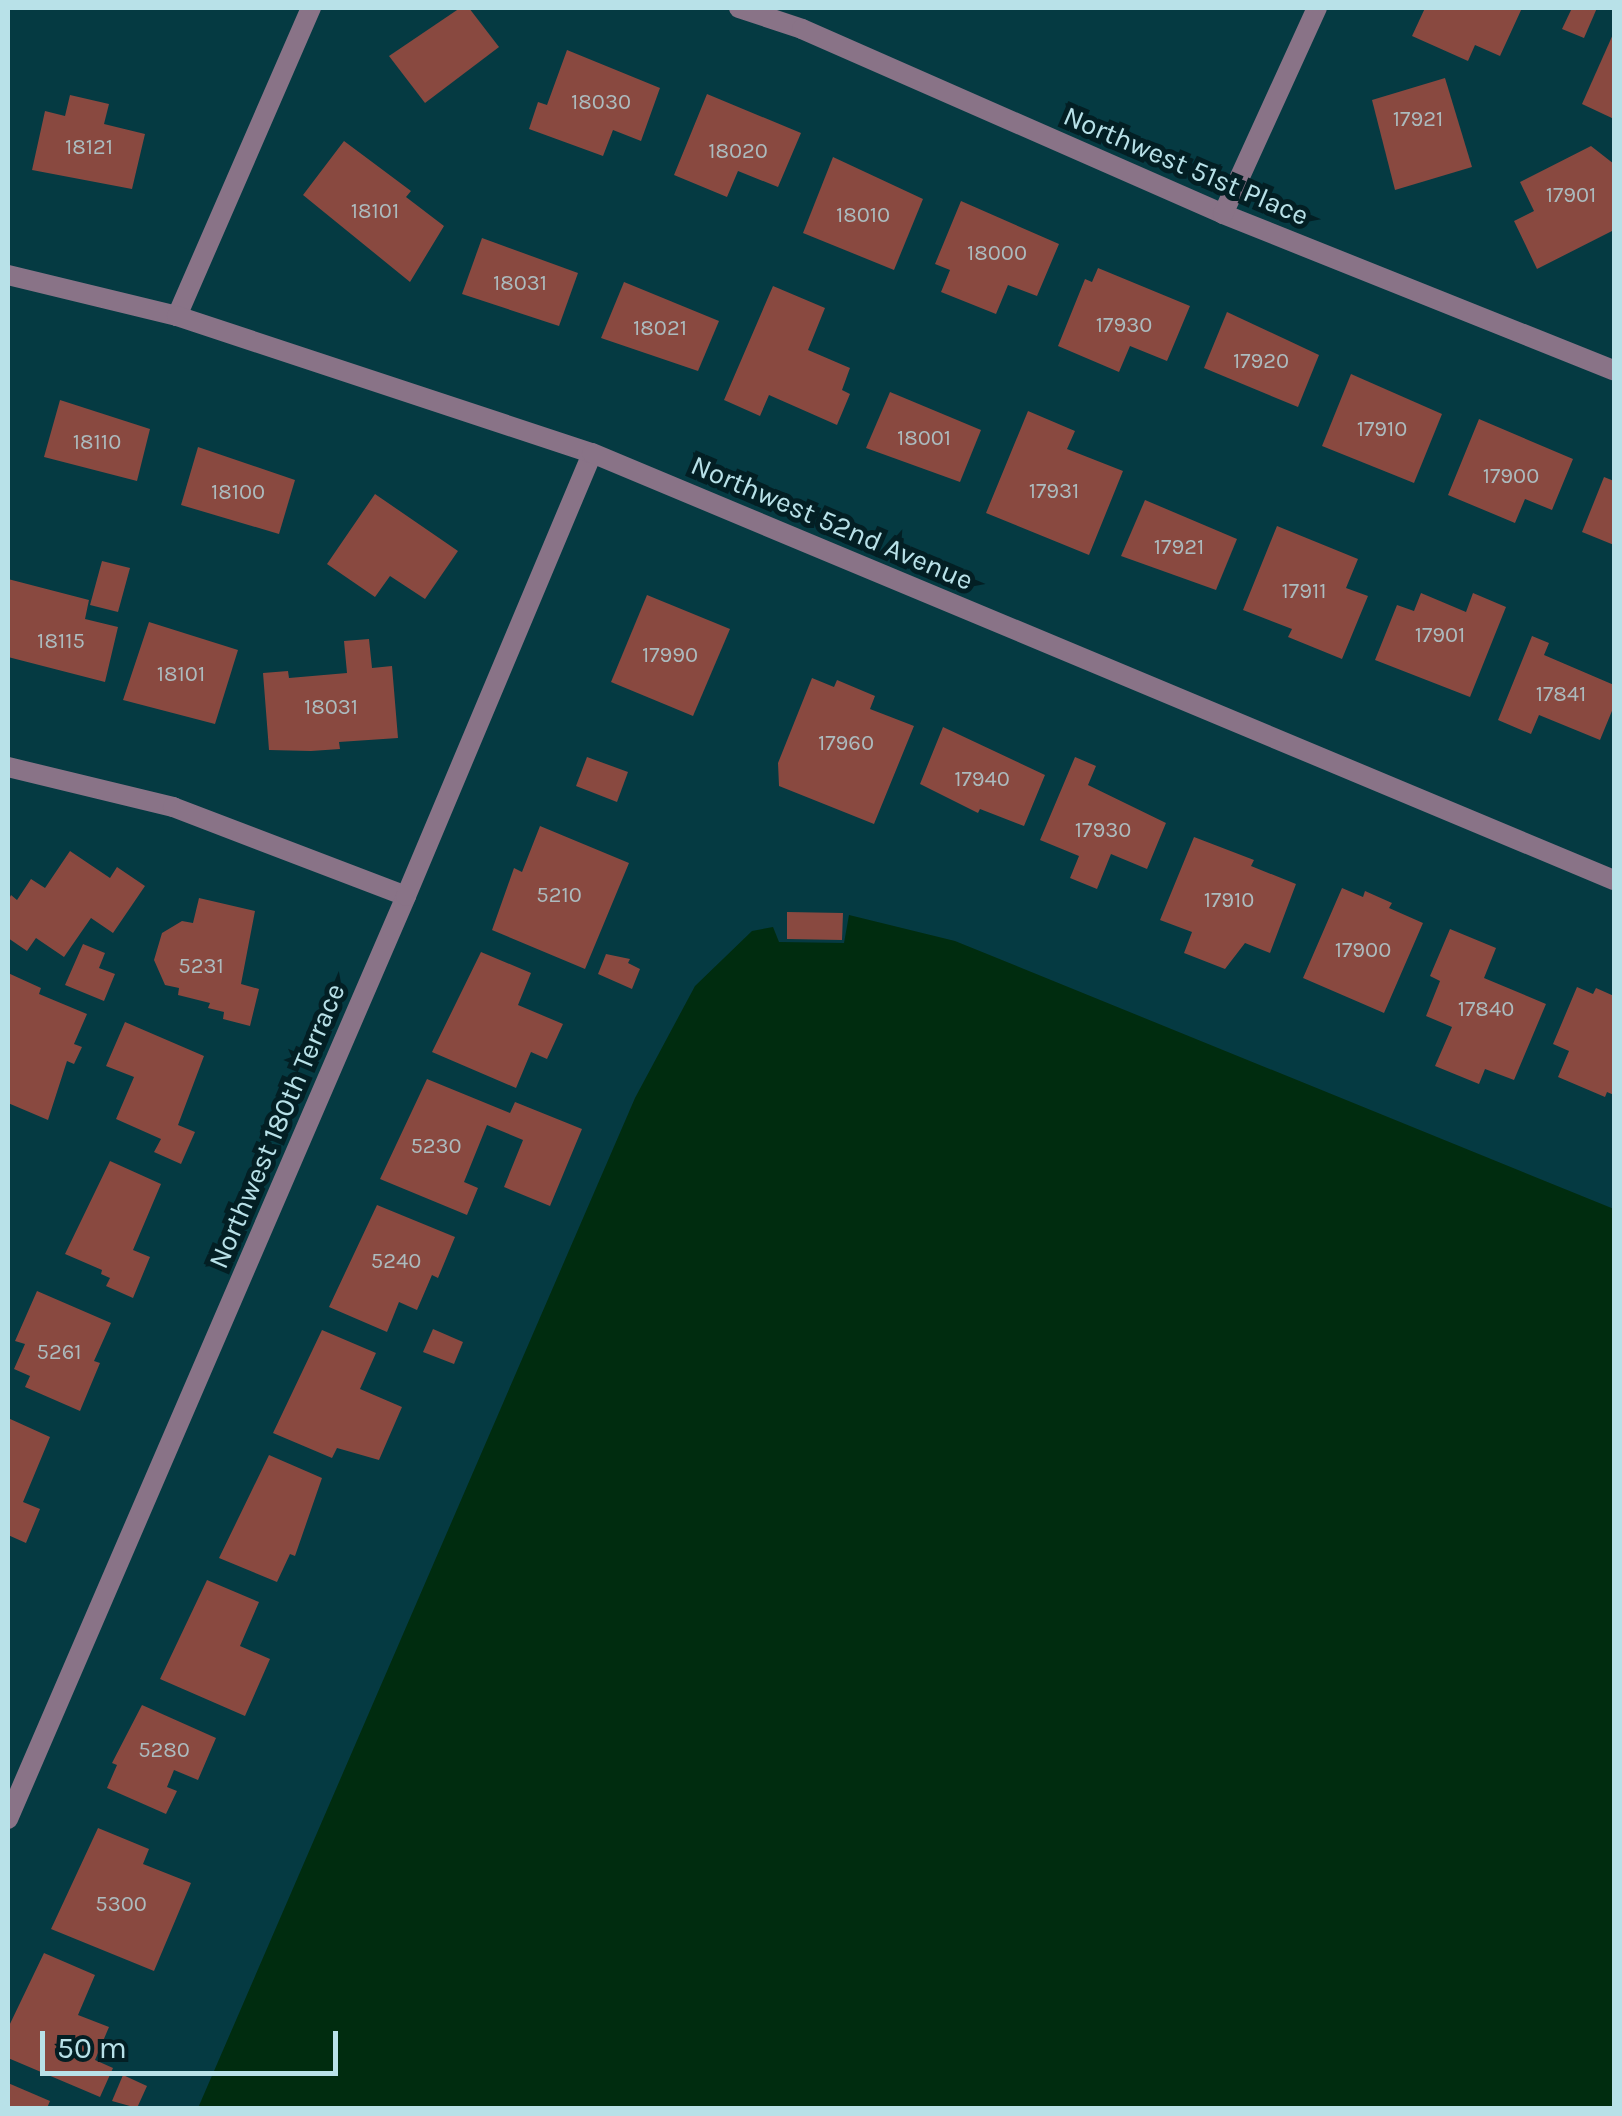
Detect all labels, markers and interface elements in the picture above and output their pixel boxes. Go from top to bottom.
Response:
house number: 18030 [571,90,631,116]
street label: Northwest 51st Place [1058,99,1314,233]
house number: 17921 [1393,107,1443,133]
house number: 18121 [65,135,113,161]
house number: 18020 [708,139,768,165]
house number: 17901 [1546,183,1596,209]
house number: 18101 [351,199,399,225]
house number: 18010 [836,203,890,229]
house number: 18000 [967,241,1027,267]
house number: 18031 [493,271,547,297]
house number: 17930 [1096,313,1152,339]
house number: 18021 [633,316,687,342]
house number: 17920 [1233,349,1289,375]
house number: 17910 [1357,417,1407,443]
house number: 18001 [897,426,951,452]
house number: 18110 [73,430,121,456]
street label: Northwest 52nd Avenue [686,448,978,598]
house number: 17900 [1483,464,1539,490]
house number: 17931 [1029,479,1079,505]
house number: 18100 [211,480,265,506]
house number: 17921 [1154,535,1204,561]
house number: 17911 [1282,579,1326,605]
house number: 17901 [1415,623,1465,649]
house number: 18115 [37,629,85,655]
house number: 17990 [642,643,698,669]
house number: 18101 [157,662,205,688]
house number: 17841 [1536,682,1586,708]
house number: 18031 [304,695,358,721]
house number: 17960 [818,731,874,757]
house number: 17940 [954,767,1010,793]
house number: 17930 [1075,818,1131,844]
house number: 5210 [536,883,582,909]
house number: 17910 [1204,888,1254,914]
house number: 17900 [1335,938,1391,964]
house number: 5231 [178,954,224,980]
street label: Northwest 180th Terrace [202,978,352,1274]
house number: 17840 [1458,997,1514,1023]
house number: 5230 [410,1134,462,1160]
house number: 5240 [371,1249,421,1275]
house number: 5261 [36,1340,82,1366]
house number: 5280 [138,1738,190,1764]
house number: 5300 [95,1892,147,1918]
scale bar [45,2011,342,2073]
text: 50 m [57,2030,127,2066]

